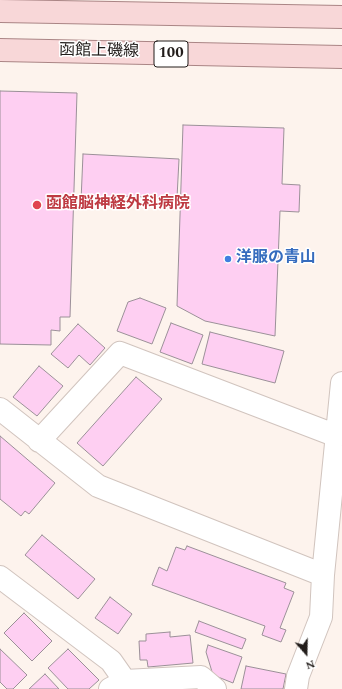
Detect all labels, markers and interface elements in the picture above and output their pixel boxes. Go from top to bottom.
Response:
road number: 100 [154,41,188,67]
street label: 函館上磯線 [59,42,139,62]
place label: 函館脳神経外科病院 [46,195,190,215]
marker: 函館脳神経外科病院 [31,199,43,211]
place label: 洋服の青山 [236,249,316,269]
marker: 洋服の青山 [223,254,233,264]
north arrow [286,633,326,673]
text: N [303,655,317,674]

